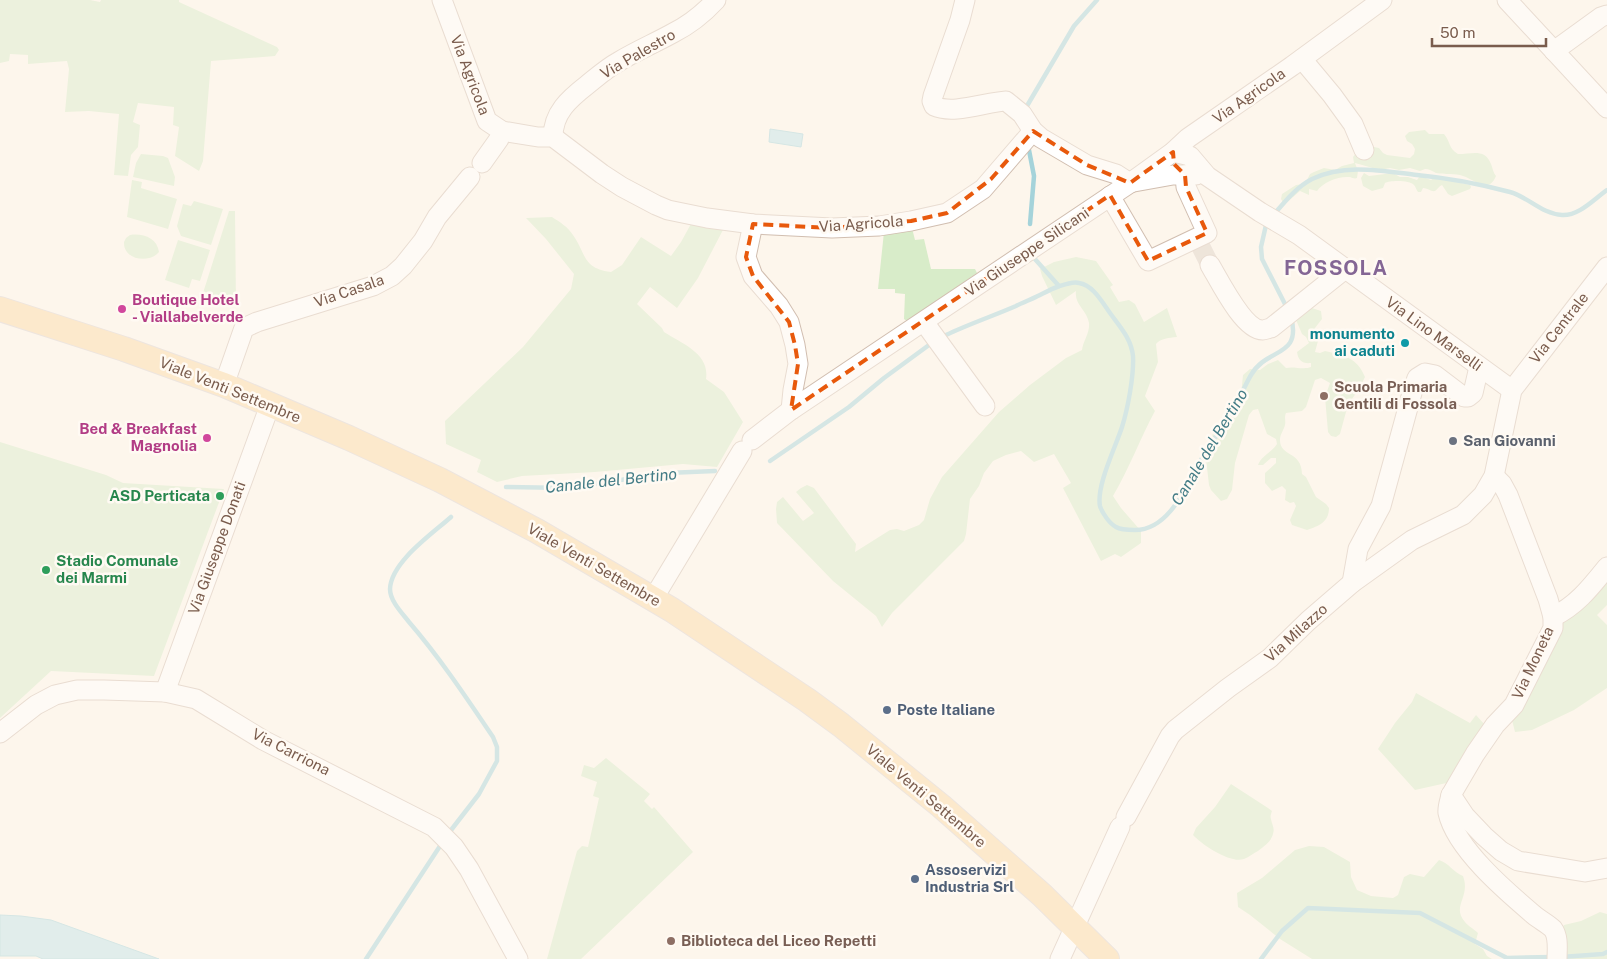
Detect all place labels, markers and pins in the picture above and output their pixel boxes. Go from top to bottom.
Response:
place label: Boutique Hotel - Viallabelverde [132,291,243,325]
marker: Boutique Hotel - Viallabelverde [116,303,128,315]
place label: monumento ai caduti [1310,325,1395,359]
marker: monumento ai caduti [1399,337,1411,349]
place label: Scuola Primaria Gentili di Fossola [1334,378,1457,412]
marker: Scuola Primaria Gentili di Fossola [1318,390,1330,402]
place label: Bed & Breakfast Magnolia [79,420,197,454]
marker: Bed & Breakfast Magnolia [201,432,213,444]
place label: San Giovanni [1463,432,1556,449]
marker: San Giovanni [1447,435,1459,447]
place label: ASD Perticata [109,487,210,504]
marker: ASD Perticata [214,490,226,502]
place label: Stadio Comunale dei Marmi [56,552,178,586]
marker: Stadio Comunale dei Marmi [40,564,52,576]
place label: Poste Italiane [897,701,995,718]
marker: Poste Italiane [881,704,893,716]
place label: Assoservizi Industria Srl [925,861,1014,895]
marker: Assoservizi Industria Srl [909,873,921,885]
place label: Biblioteca del Liceo Repetti [681,932,876,949]
marker: Biblioteca del Liceo Repetti [665,935,677,947]

